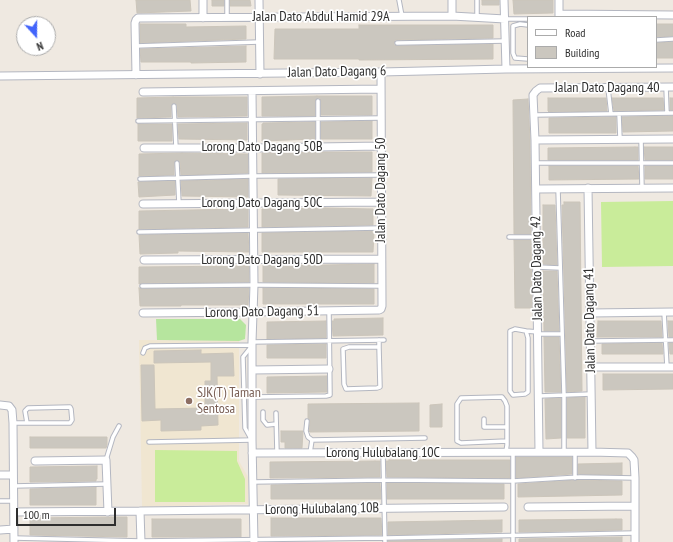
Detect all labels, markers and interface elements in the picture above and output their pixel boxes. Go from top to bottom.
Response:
street label: Jalan Dato Abdul Hamid 29A [252,9,390,25]
north arrow [16,16,56,56]
legend [527,16,657,68]
text: Road [565,25,585,40]
text: N [35,39,45,54]
text: Building [565,45,600,60]
street label: Jalan Dato Dagang 6 [288,63,386,81]
street label: Jalan Dato Dagang 40 [554,80,660,96]
street label: Jalan Dato Dagang 50 [373,137,389,243]
street label: Lorong Dato Dagang 50B [202,139,322,155]
street label: Lorong Dato Dagang 50C [202,195,322,211]
street label: Jalan Dato Dagang 42 [528,215,546,321]
street label: Lorong Dato Dagang 50D [201,252,323,268]
street label: Jalan Dato Dagang 41 [581,267,599,373]
street label: Lorong Dato Dagang 51 [205,303,319,321]
place label: SJK(T) Taman Sentosa [197,385,261,418]
marker: SJK(T) Taman Sentosa [184,396,194,406]
street label: Lorong Hulubalang 10C [326,445,440,461]
scale bar [18,500,118,526]
street label: Lorong Hulubalang 10B [265,500,379,518]
text: 100 m [23,507,50,522]

